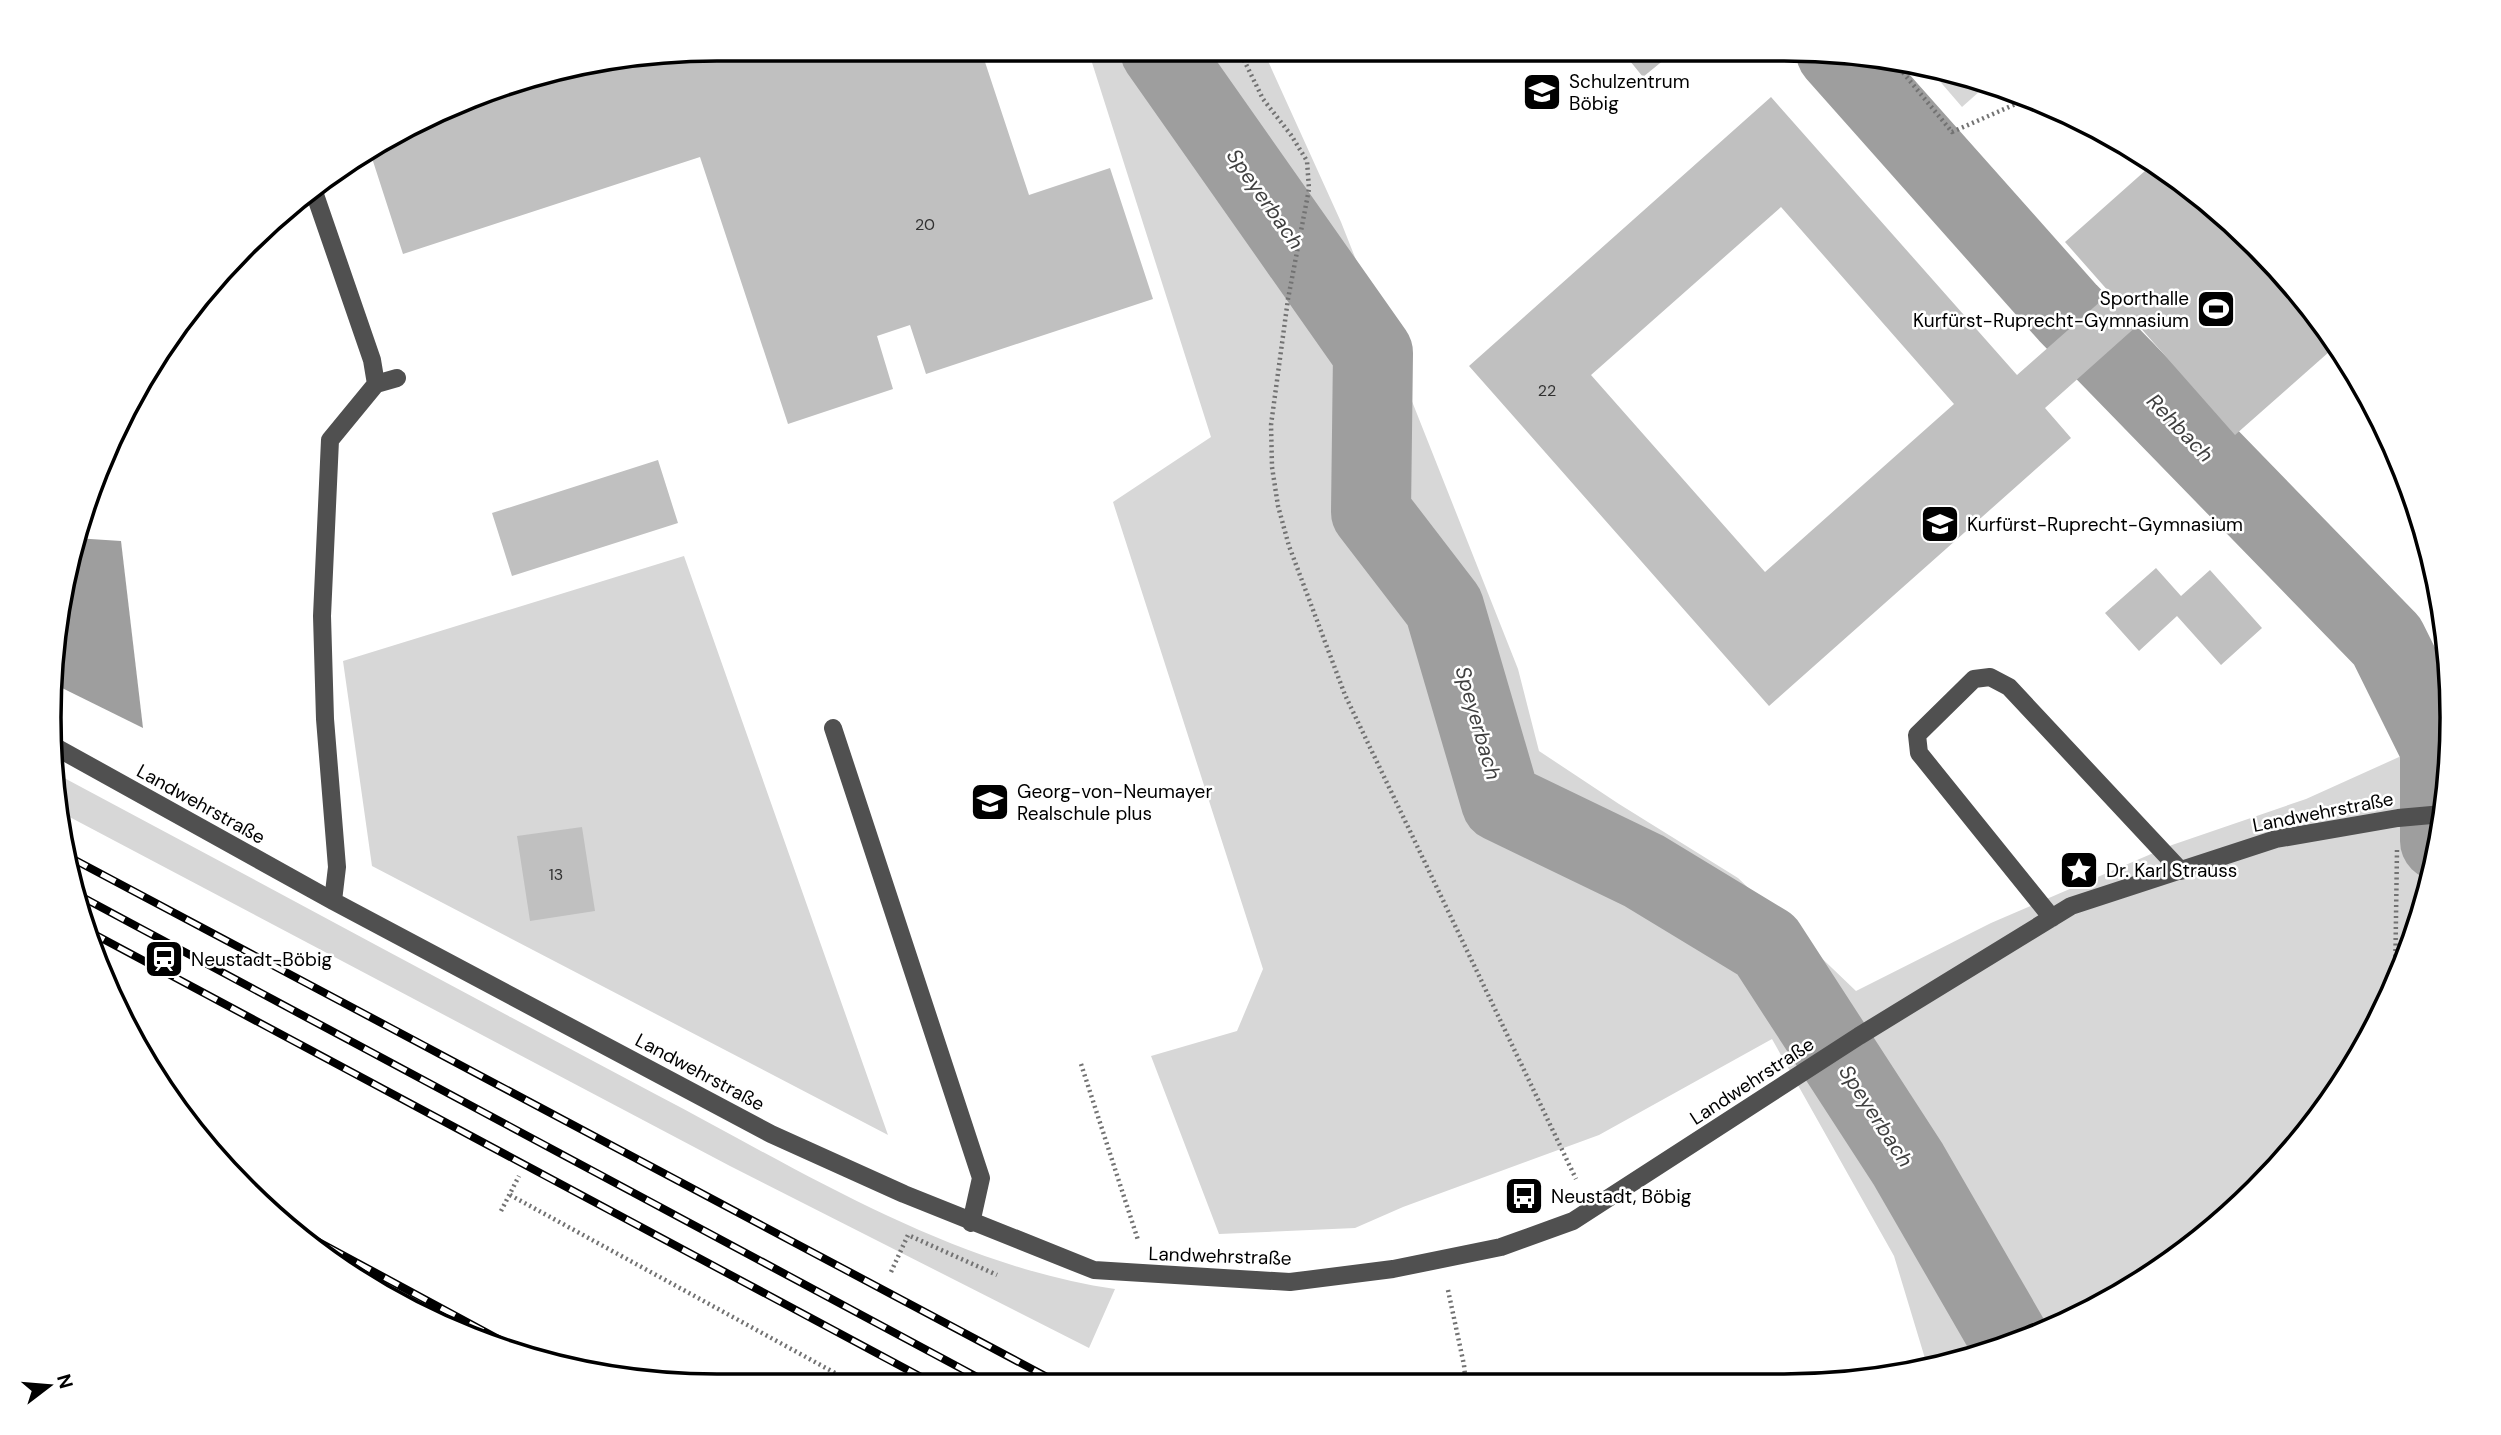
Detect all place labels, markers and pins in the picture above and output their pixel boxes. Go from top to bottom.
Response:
place label: Schulzentrum Böbig [1569,69,1690,116]
school or university icon: Schulzentrum Böbig [1521,71,1563,113]
place label: Sporthalle Kurfürst-Ruprecht-Gymnasium [1913,286,2189,333]
sports icon: Sporthalle Kurfürst-Ruprecht-Gymnasium [2195,288,2237,330]
school or university icon: Kurfürst-Ruprecht-Gymnasium [1919,503,1961,545]
place label: Kurfürst-Ruprecht-Gymnasium [1967,512,2243,537]
place label: Georg-von-Neumayer Realschule plus [1017,779,1212,826]
school or university icon: Georg-von-Neumayer Realschule plus [969,781,1011,823]
place icon: Dr. Karl Strauss [2058,849,2100,891]
place label: Dr. Karl Strauss [2106,858,2237,883]
station icon: Neustadt-Böbig [143,938,185,980]
place label: Neustadt-Böbig [191,947,333,972]
bus stop icon: Neustadt, Böbig [1503,1175,1545,1217]
place label: Neustadt, Böbig [1551,1184,1692,1209]

